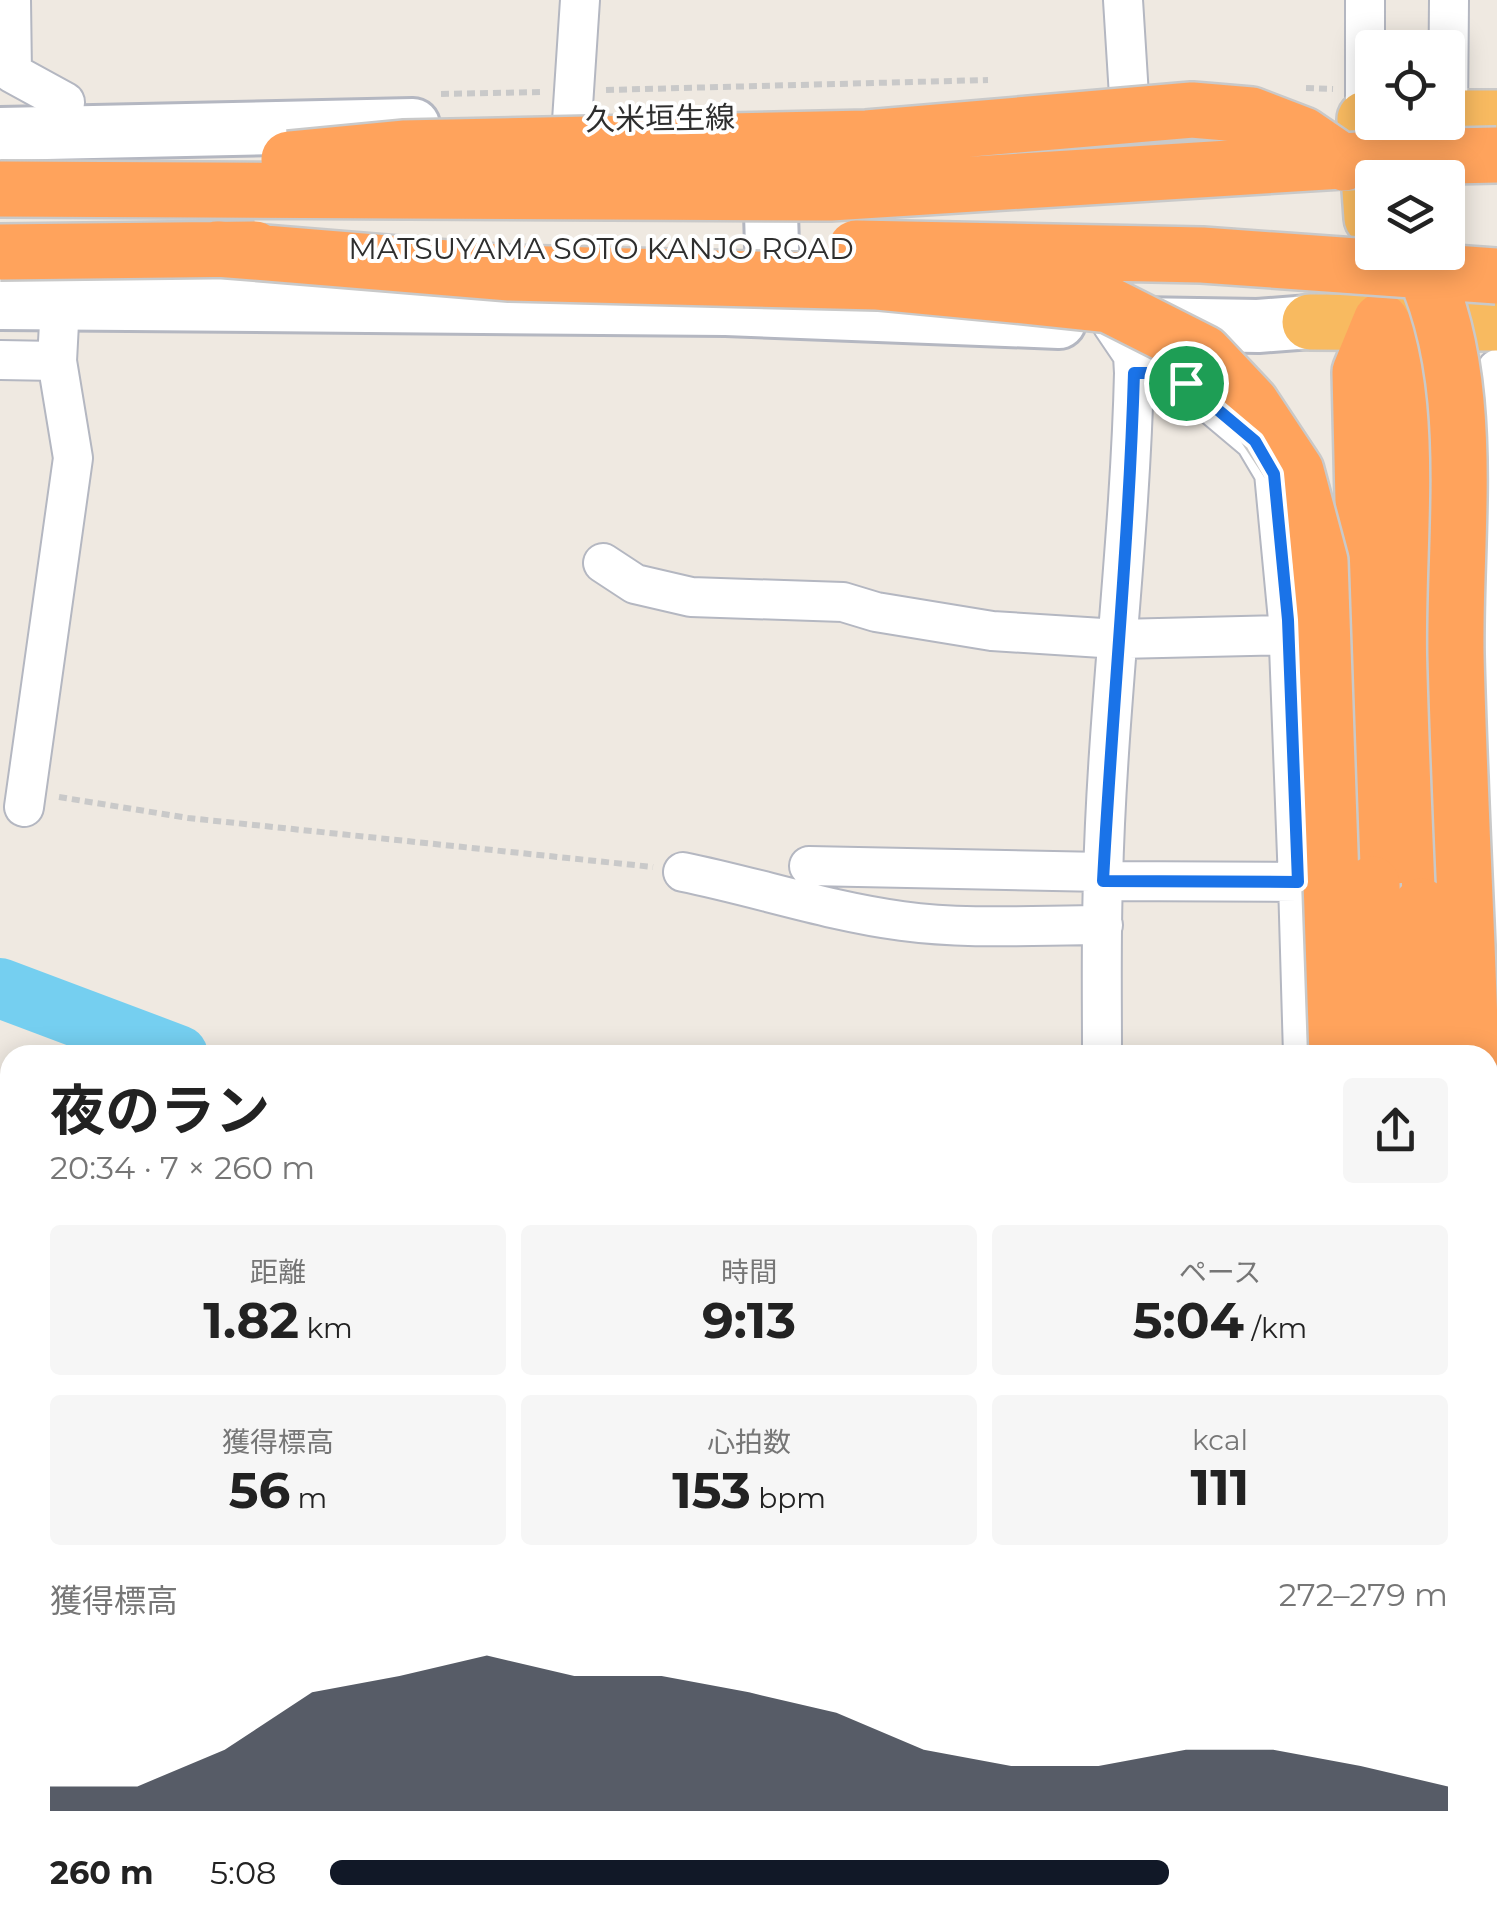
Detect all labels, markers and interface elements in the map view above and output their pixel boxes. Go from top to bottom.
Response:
map controls [1355,30,1465,270]
button: locate [1355,30,1465,140]
street label: 久米垣生線 [585,99,735,138]
button: layers [1355,160,1465,270]
street label: MATSUYAMA SOTO KANJO ROAD [348,230,854,267]
pin [1144,341,1229,426]
icon: arrive [1159,356,1214,411]
text: 夜のラン [50,1077,270,1144]
button: share [1343,1078,1448,1183]
text: 20:34 · 7 × 260 m [50,1148,315,1187]
text: 距離 [250,1255,306,1289]
text: 時間 [721,1255,777,1289]
text: ペース [1179,1255,1261,1289]
text: 1.82 [203,1290,299,1351]
text: 9:13 [702,1290,796,1351]
text: 5:04 [1133,1290,1244,1351]
text: km [299,1311,353,1345]
text: /km [1244,1311,1307,1345]
text: kcal [1192,1423,1248,1457]
text: 獲得標高 [222,1425,334,1459]
text: 心拍数 [707,1425,791,1459]
text: 111 [1191,1457,1249,1518]
text: 56 [229,1460,290,1521]
text: 153 [672,1460,751,1521]
text: m [290,1481,327,1515]
text: bpm [751,1481,826,1515]
text: 272–279 m [1279,1575,1448,1614]
text: 獲得標高 [50,1581,178,1620]
text: 260 m [50,1853,154,1892]
text: 5:08 [210,1853,277,1892]

